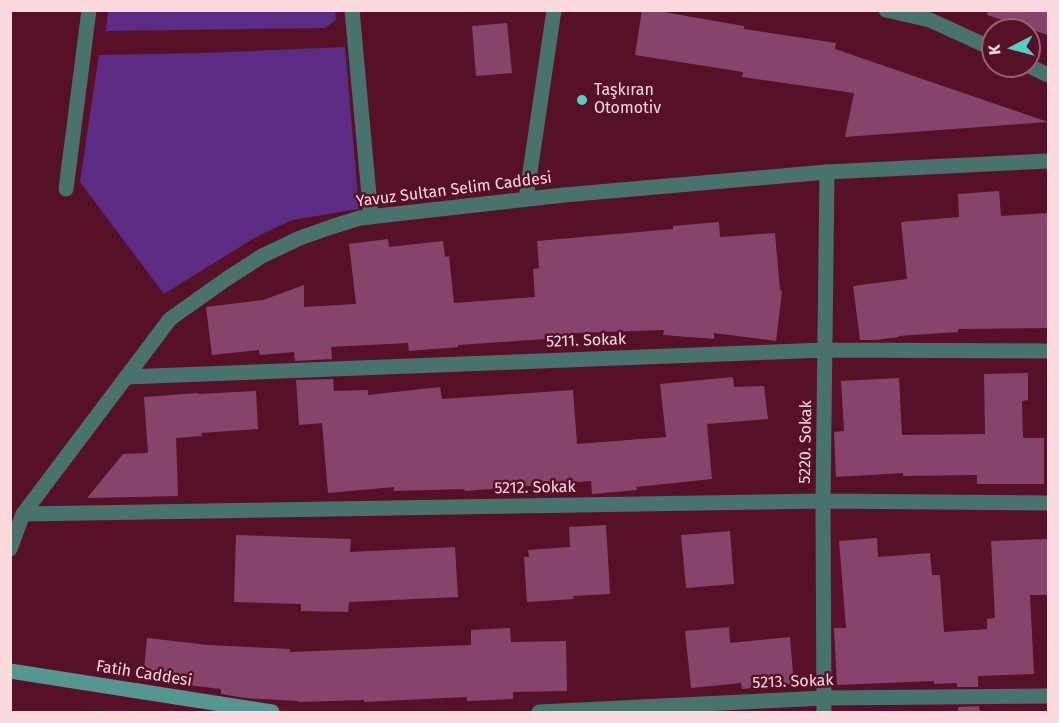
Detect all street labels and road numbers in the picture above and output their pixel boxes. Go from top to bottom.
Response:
street label: Yavuz Sultan Selim Caddesi [355,168,553,212]
street label: 5211. Sokak [546,330,626,352]
street label: 5220. Sokak [796,400,816,484]
street label: 5212. Sokak [494,478,576,498]
street label: Fatih Caddesi [95,657,193,691]
street label: 5213. Sokak [752,671,834,693]

